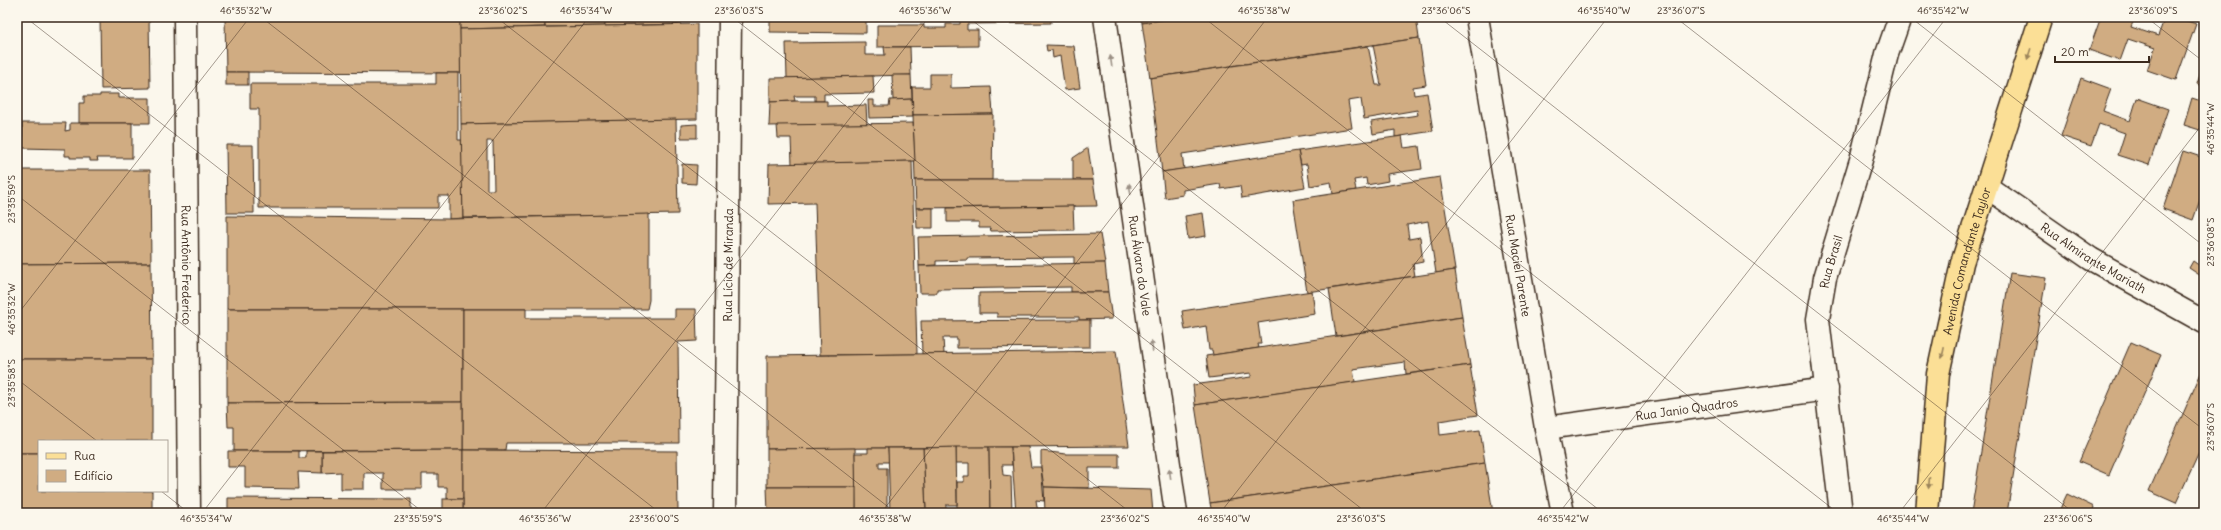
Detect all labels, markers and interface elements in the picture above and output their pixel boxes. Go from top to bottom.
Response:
text: 46°35'32"W [220,4,272,17]
text: 23°36'02"S [479,4,528,17]
text: 46°35'34"W [560,4,612,17]
text: 23°36'03"S [714,4,764,17]
text: 46°35'36"W [899,4,951,17]
text: 46°35'38"W [1238,4,1290,17]
text: 23°36'06"S [1421,4,1471,17]
text: 46°35'40"W [1578,4,1630,17]
text: 23°36'07"S [1657,4,1706,17]
text: 46°35'42"W [1917,4,1969,17]
text: 23°36'09"S [2128,4,2178,17]
scale bar [2055,38,2149,64]
text: 20 m [2061,44,2089,59]
one-way arrow [2026,49,2032,61]
one-way arrow [1108,54,1114,67]
text: 46°35'44"W [2204,103,2217,155]
text: 23°35'59"S [5,174,18,223]
one-way arrow [1127,183,1133,195]
street label: Avenida Comandante Taylor [1939,185,1993,336]
street label: Rua Antônio Frederico [179,205,195,325]
street label: Rua Lício de Miranda [719,208,736,322]
street label: Rua Maciel Parente [1503,213,1535,318]
street label: Rua Álvaro do Vale [1126,214,1155,317]
text: 23°36'08"S [2204,217,2217,267]
street label: Rua Almirante Mariath [2038,219,2149,296]
street label: Rua Brasil [1816,233,1845,289]
text: 46°35'32"W [5,283,18,335]
one-way arrow [1149,340,1155,352]
one-way arrow [1939,347,1945,360]
text: 23°35'58"S [5,358,18,407]
street label: Rua Janio Quadros [1634,394,1739,423]
text: 23°36'07"S [2204,402,2217,451]
legend [38,440,168,492]
text: Rua [74,448,96,463]
text: Edifício [74,468,113,483]
one-way arrow [1167,468,1173,480]
one-way arrow [1925,477,1932,489]
text: 46°35'34"W [180,512,232,525]
text: 23°35'59"S [394,512,443,525]
text: 46°35'36"W [519,512,571,525]
text: 23°36'00"S [629,512,679,525]
text: 46°35'38"W [859,512,911,525]
text: 23°36'02"S [1101,512,1150,525]
text: 46°35'40"W [1198,512,1250,525]
text: 23°36'03"S [1336,512,1386,525]
text: 46°35'42"W [1537,512,1589,525]
text: 46°35'44"W [1877,512,1929,525]
text: 23°36'06"S [2043,512,2093,525]

